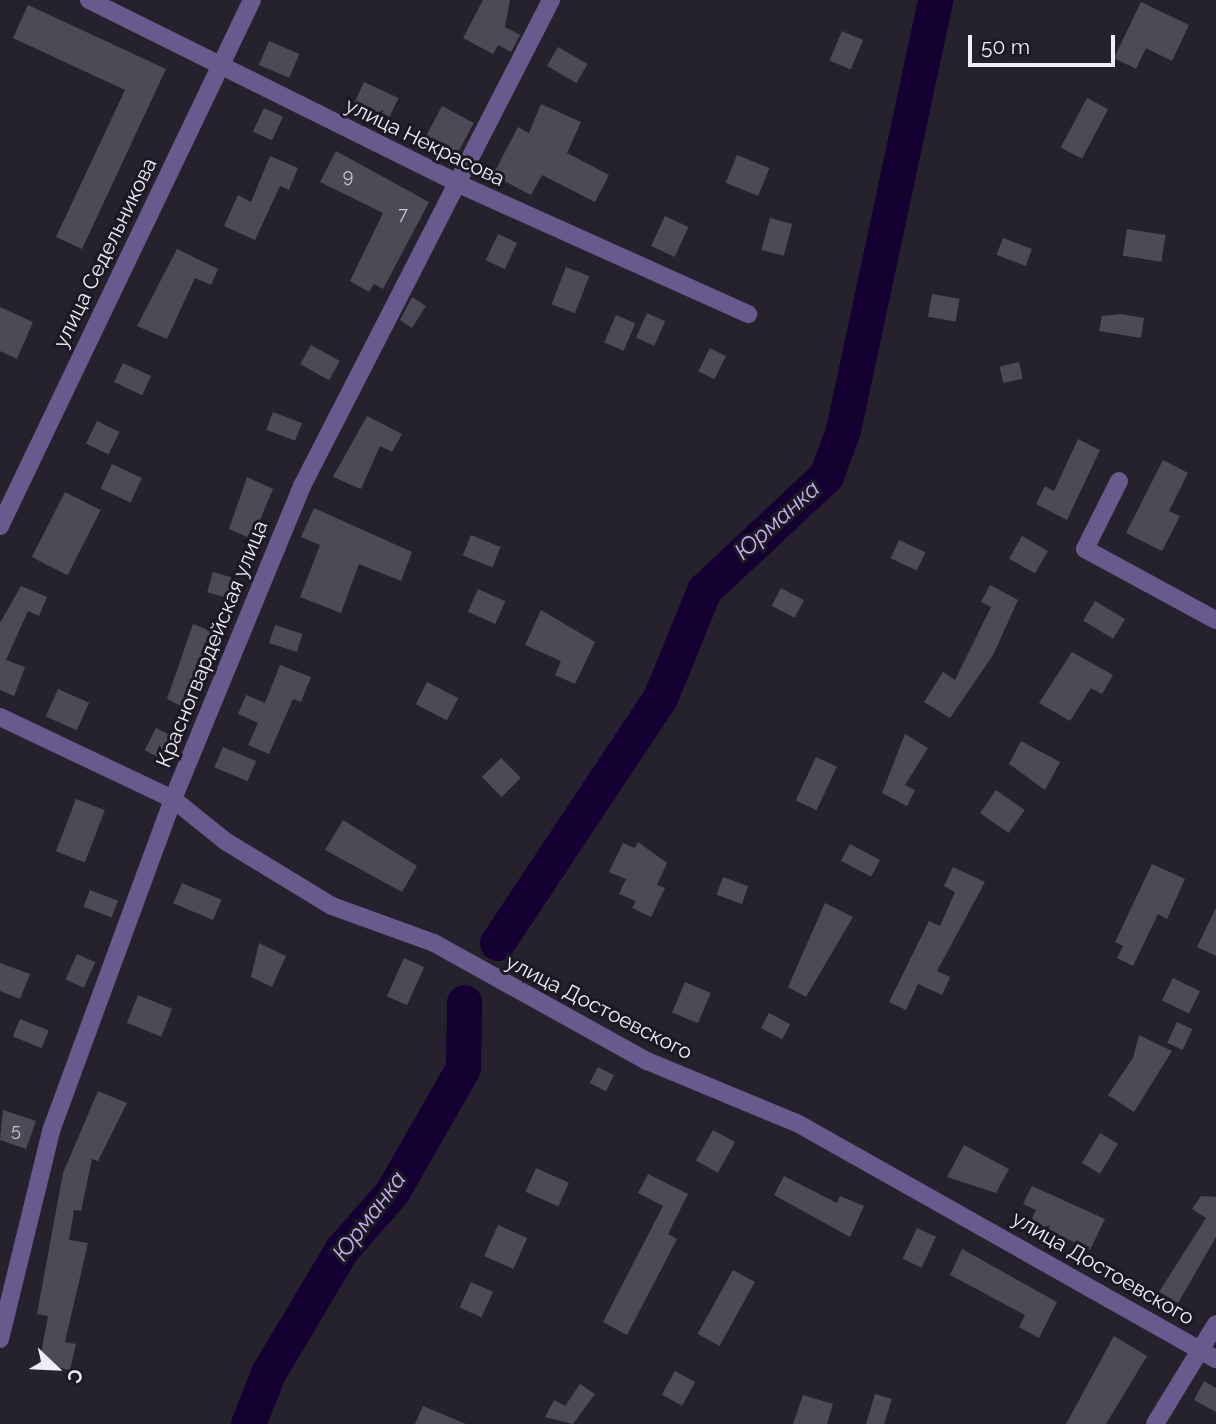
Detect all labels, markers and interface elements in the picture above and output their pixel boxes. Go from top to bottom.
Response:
scale bar [971,21,1118,65]
text: 50 m [981,34,1030,59]
street label: улица Некрасова [341,92,509,192]
street label: улица Седельникова [48,154,162,352]
house number: 9 [343,165,353,187]
house number: 7 [398,203,408,225]
water label: Юрманка [729,475,825,565]
street label: Красногвардейская улица [151,517,273,771]
street label: улица Достоевского [502,949,696,1065]
house number: 5 [11,1119,21,1141]
water label: Юрманка [326,1166,412,1266]
street label: улица Достоевского [1008,1206,1198,1330]
north arrow [21,1333,91,1403]
text: С [63,1366,88,1387]

